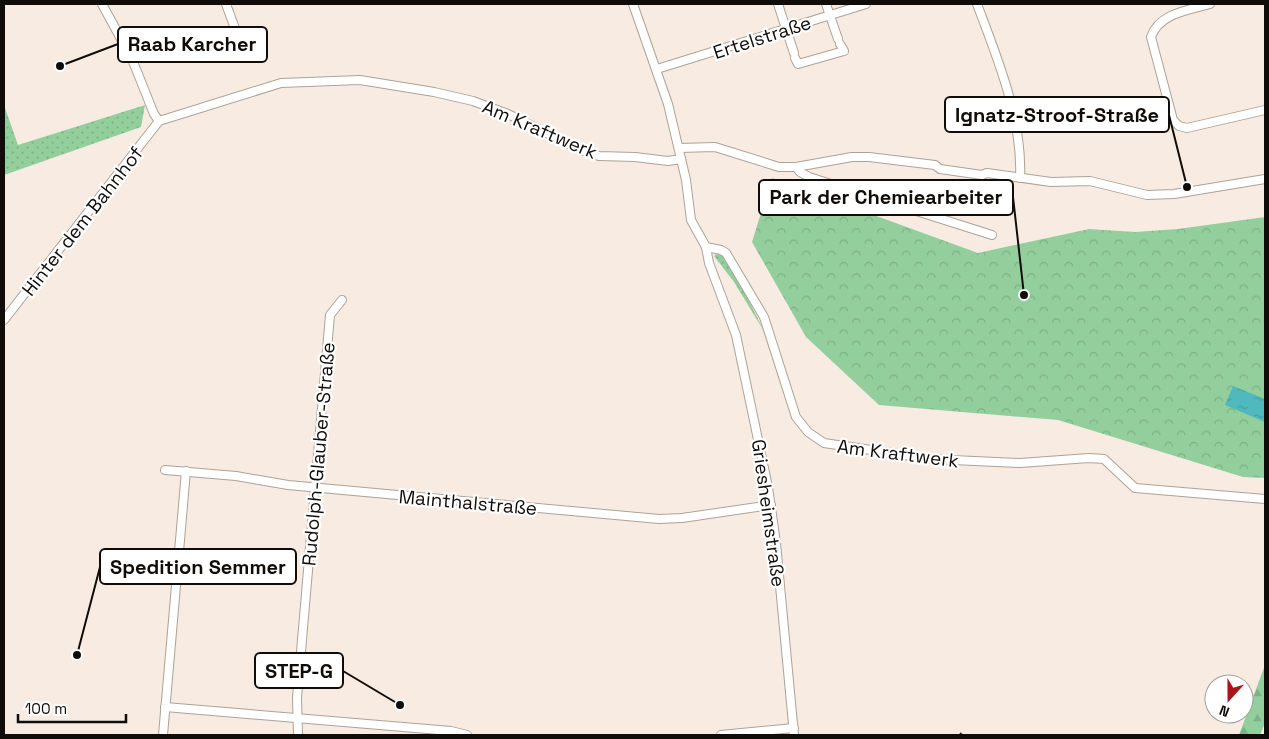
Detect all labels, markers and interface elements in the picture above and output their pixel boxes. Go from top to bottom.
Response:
street label: Ertelstraße [710,10,814,65]
callout: Raab Karcher [118,27,267,62]
text: Raab Karcher [128,31,256,57]
street label: Am Kraftwerk [479,94,601,165]
callout: Ignatz-Stroof-Straße [945,97,1169,132]
text: Ignatz-Stroof-Straße [955,102,1159,128]
street label: Hinter dem Bahnhof [16,141,149,301]
callout: Park der Chemiearbeiter [759,180,1013,215]
text: Park der Chemiearbeiter [769,184,1003,210]
street label: Rudolph-Glauber-Straße [296,341,341,567]
street label: Am Kraftwerk [836,434,960,473]
street label: Griesheimstraße [746,438,791,589]
street label: Mainthalstraße [398,484,538,521]
callout: Spedition Semmer [100,549,296,584]
text: Spedition Semmer [110,554,286,580]
callout: STEP-G [255,653,343,688]
text: STEP-G [265,658,333,684]
north arrow [1204,674,1254,724]
scale bar [18,692,125,724]
text: 100 m [25,699,67,718]
text: N [1217,701,1232,721]

